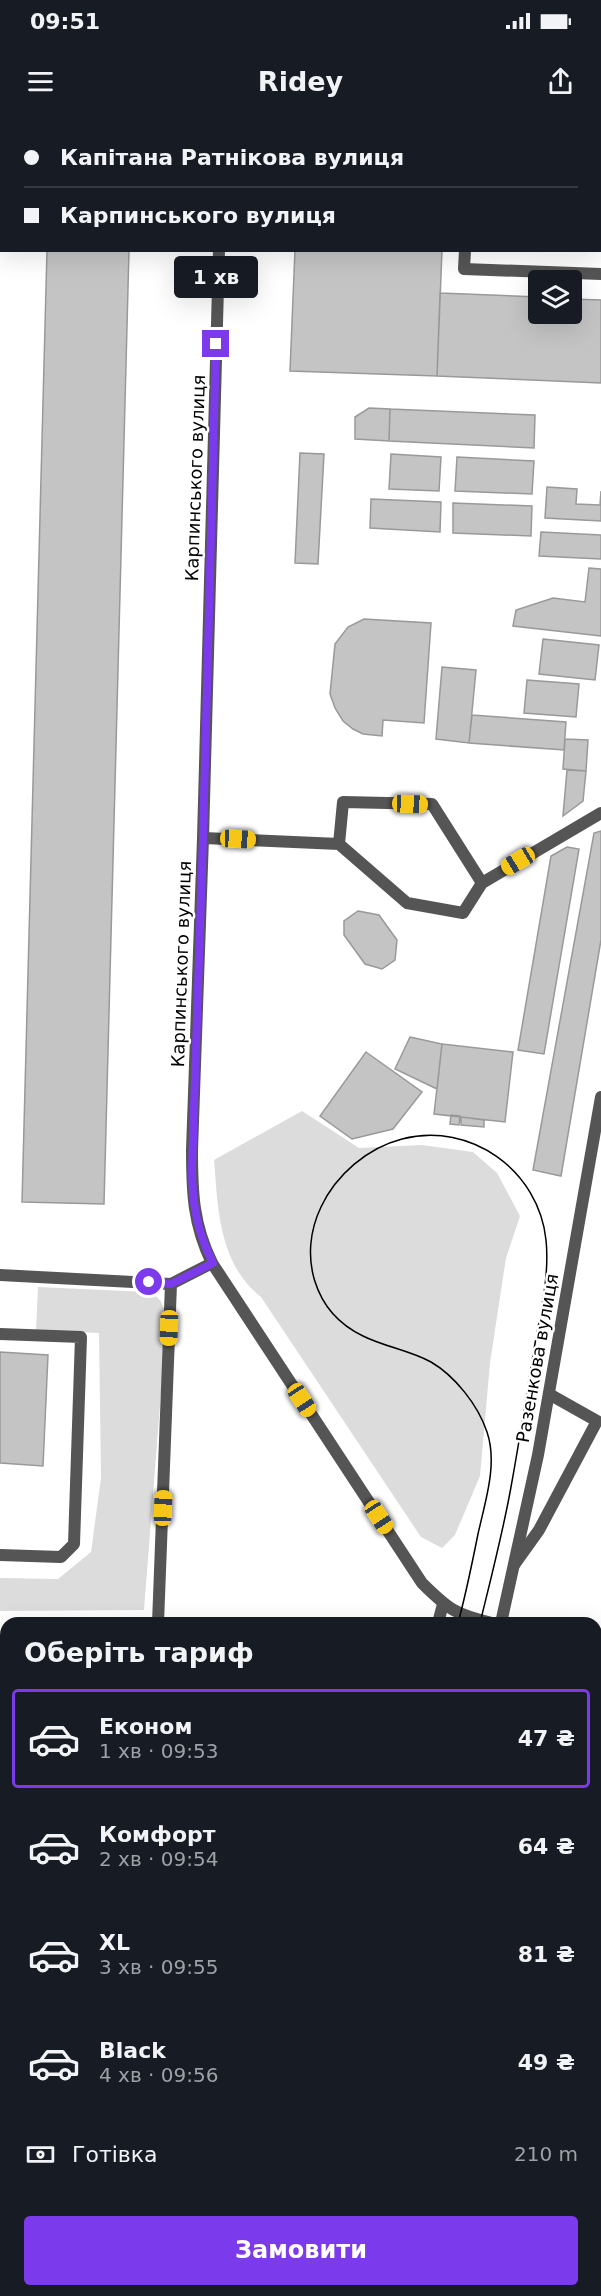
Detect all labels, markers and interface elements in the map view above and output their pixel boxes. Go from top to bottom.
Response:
text: 09:51 [30,9,100,34]
icon: menu [24,65,57,98]
icon: share [544,65,577,98]
text: Ridey [258,66,343,97]
text: Капітана Ратнікова вулиця [60,145,404,170]
text: Карпинського вулиця [60,203,336,228]
callout: 1 хв [174,257,258,299]
text: 1 хв [193,265,239,289]
map controls [528,270,582,324]
button: layers [528,270,582,324]
route end [202,330,229,357]
street label: Карпинського вулиця [181,374,209,582]
car [392,794,428,814]
car [220,829,256,849]
car [498,844,538,878]
street label: Карпинського вулиця [167,860,195,1068]
route start [135,1268,162,1295]
street label: Разенкова вулиця [512,1272,562,1444]
car [159,1310,179,1346]
car [285,1380,319,1420]
car [153,1490,173,1526]
car [362,1497,396,1537]
text: Оберіть тариф [24,1637,254,1668]
icon: car [27,1712,81,1766]
text: Економ [99,1714,192,1739]
text: 47 ₴ [518,1726,575,1751]
text: 1 хв · 09:53 [99,1739,218,1763]
icon: car [27,1820,81,1874]
text: Комфорт [99,1822,216,1847]
text: 64 ₴ [518,1834,575,1859]
text: 2 хв · 09:54 [99,1847,218,1871]
icon: car [27,1928,81,1982]
text: XL [99,1930,130,1955]
text: 81 ₴ [518,1942,575,1967]
text: 3 хв · 09:55 [99,1955,218,1979]
icon: car [27,2036,81,2090]
text: Black [99,2038,166,2063]
text: 49 ₴ [518,2050,575,2075]
text: 4 хв · 09:56 [99,2063,218,2087]
icon: cash [24,2138,57,2171]
text: Готівка [72,2142,158,2167]
text: 210 m [514,2142,578,2166]
button: Замовити [24,2216,578,2285]

